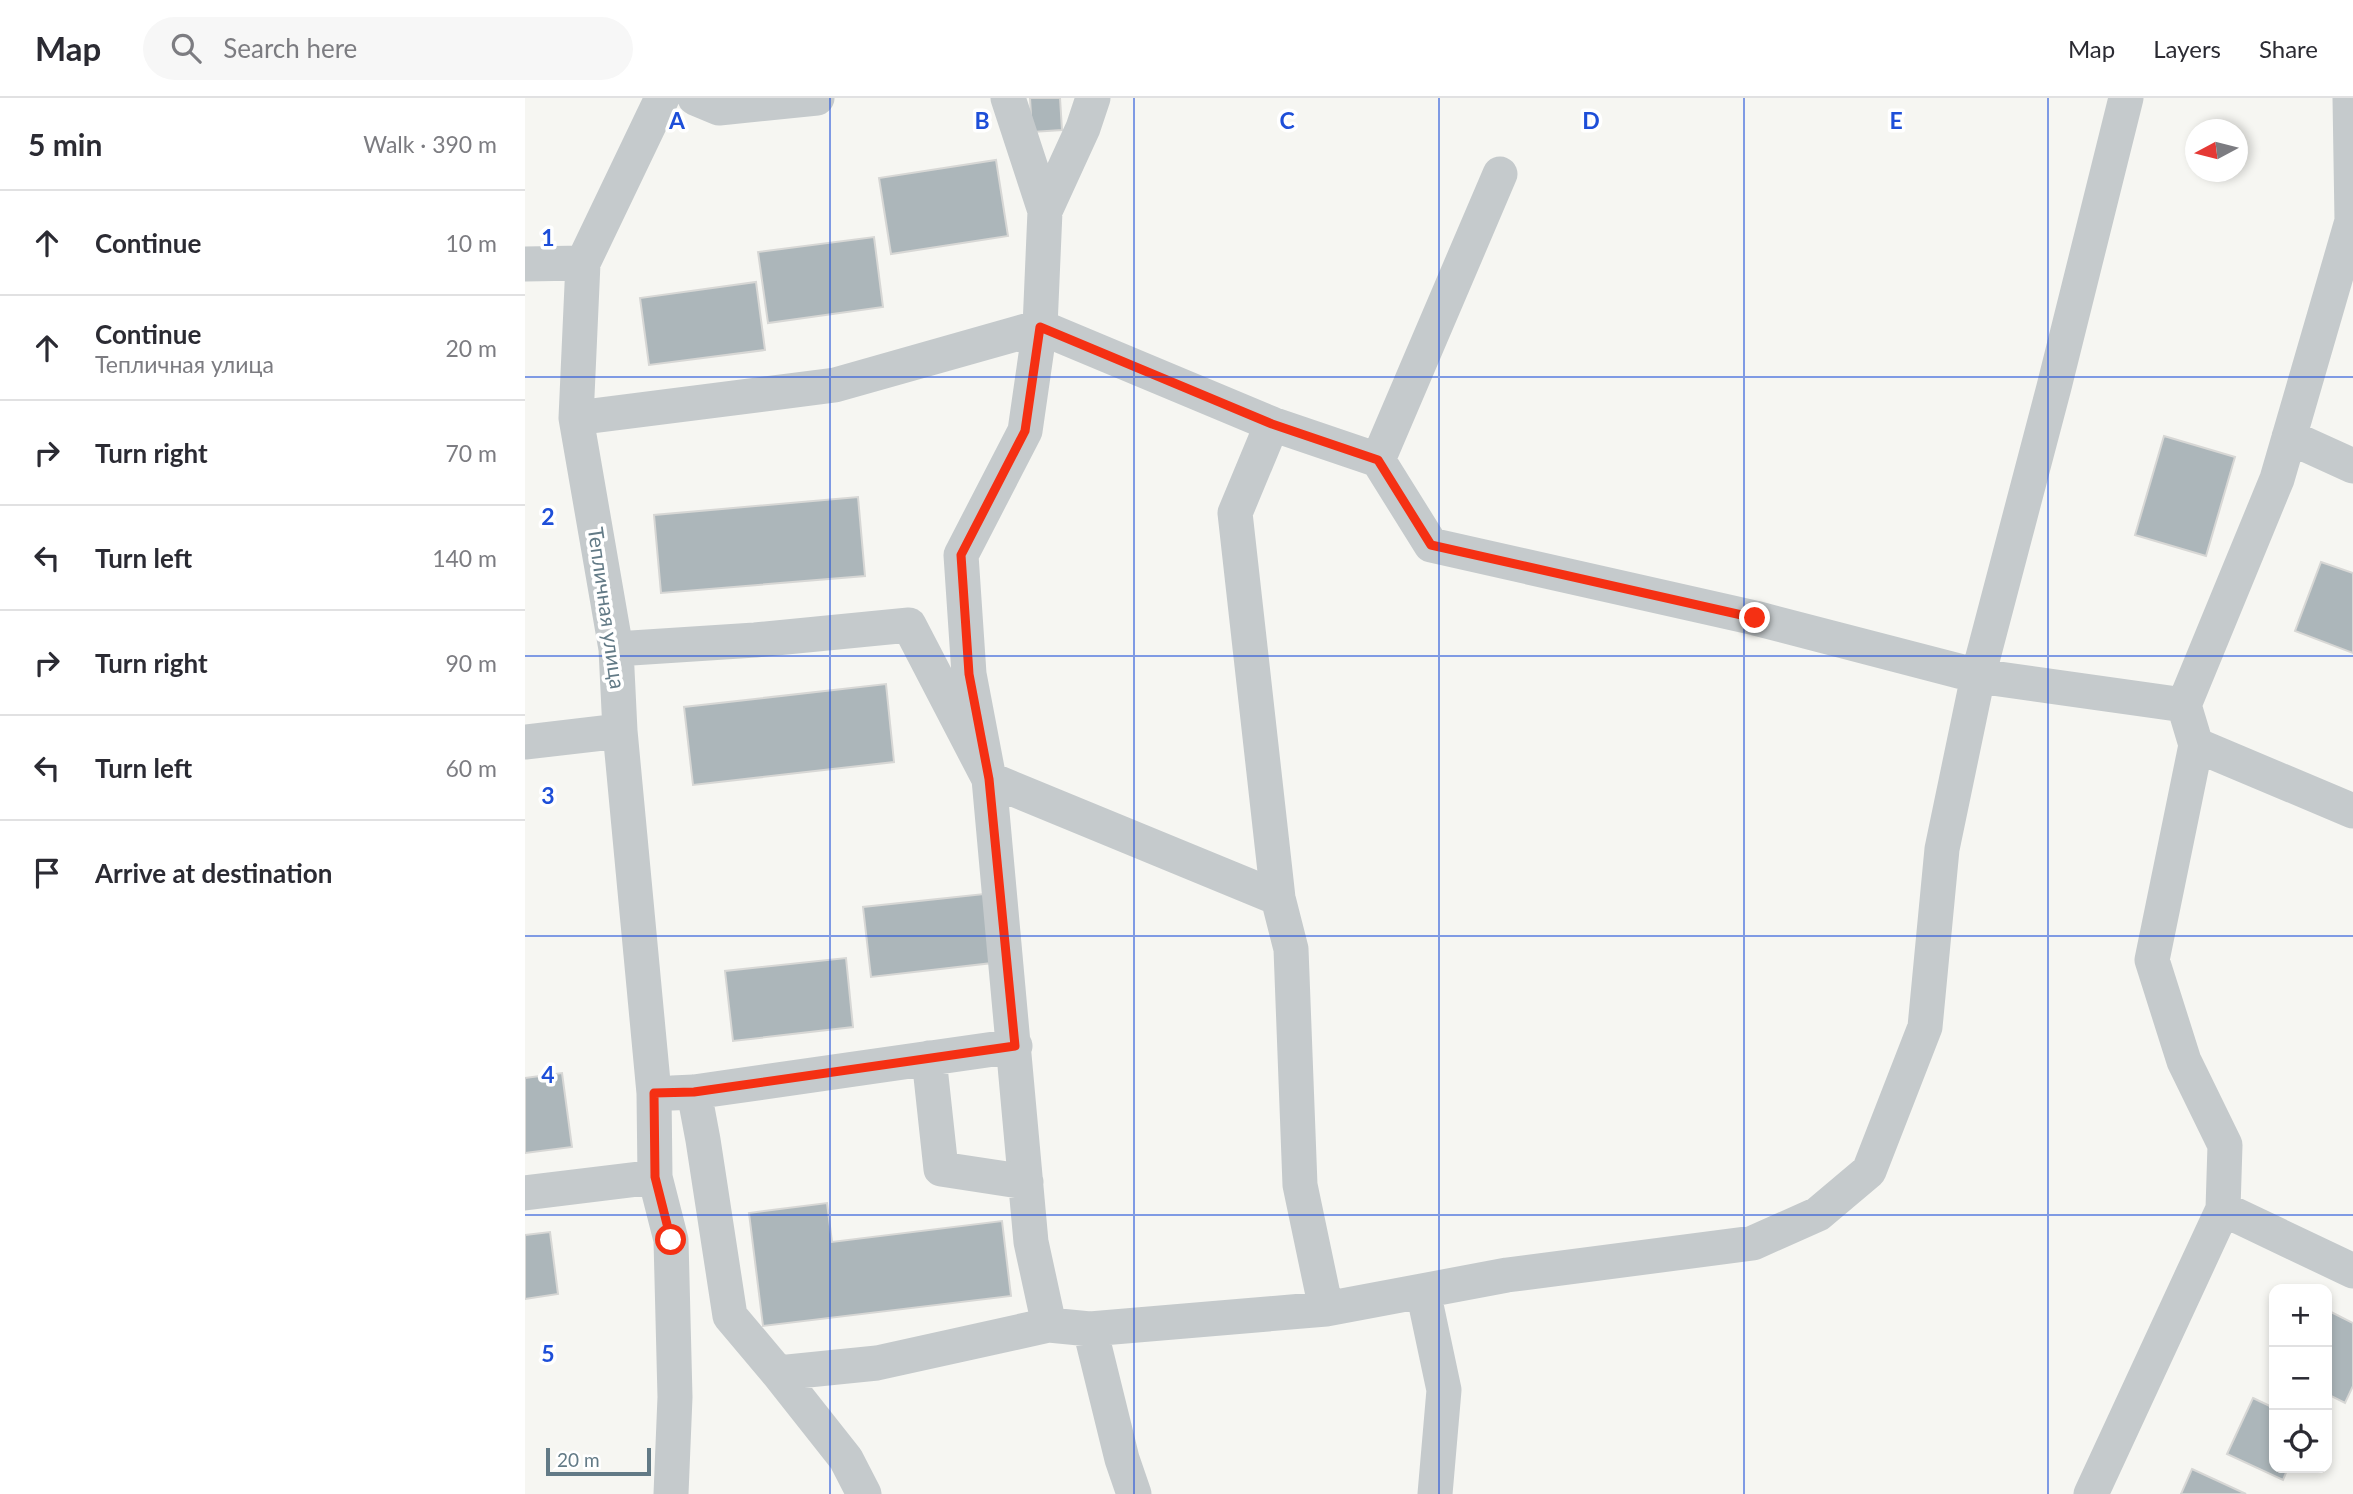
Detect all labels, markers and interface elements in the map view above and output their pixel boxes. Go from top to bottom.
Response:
search box [143,17,633,80]
text: Map [35,28,101,68]
icon: search [167,29,205,67]
text: Search here [223,32,357,64]
text: Map [2068,34,2115,63]
text: Layers [2153,34,2221,63]
text: Share [2259,34,2318,63]
text: A [668,106,686,134]
text: B [974,106,990,134]
text: C [1279,106,1295,134]
text: D [1582,106,1600,134]
text: E [1889,106,1903,134]
north arrow [2185,119,2248,182]
text: 5 min [28,126,102,162]
text: Walk · 390 m [363,130,497,158]
text: 1 [541,223,555,251]
icon: ahead [28,224,66,262]
text: Continue [95,227,201,259]
text: 10 m [446,229,497,257]
text: Continue [95,318,201,350]
icon: ahead [28,329,66,367]
text: 20 m [446,334,497,362]
text: Тепличная улица [95,350,274,378]
icon: right [28,434,66,472]
text: Turn right [95,437,208,469]
text: 70 m [446,439,497,467]
text: 2 [541,502,555,530]
street label: Тепличная улица [584,525,631,690]
icon: left [28,539,66,577]
text: Turn left [95,542,192,574]
text: 140 m [432,544,497,572]
route end [1739,602,1770,633]
icon: right [28,644,66,682]
text: Turn right [95,647,208,679]
text: 90 m [446,649,497,677]
icon: left [28,749,66,787]
text: Turn left [95,752,192,784]
text: 60 m [446,754,497,782]
text: 3 [541,781,555,809]
icon: arrive [28,854,66,892]
text: Arrive at destination [95,857,332,889]
text: 4 [541,1060,555,1088]
route start [655,1224,686,1255]
map controls [2269,1284,2332,1473]
button: + [2269,1284,2332,1347]
text: 5 [541,1339,555,1367]
button: − [2269,1347,2332,1410]
button: locate [2269,1410,2332,1473]
scale bar [546,1445,651,1477]
text: 20 m [557,1448,600,1471]

